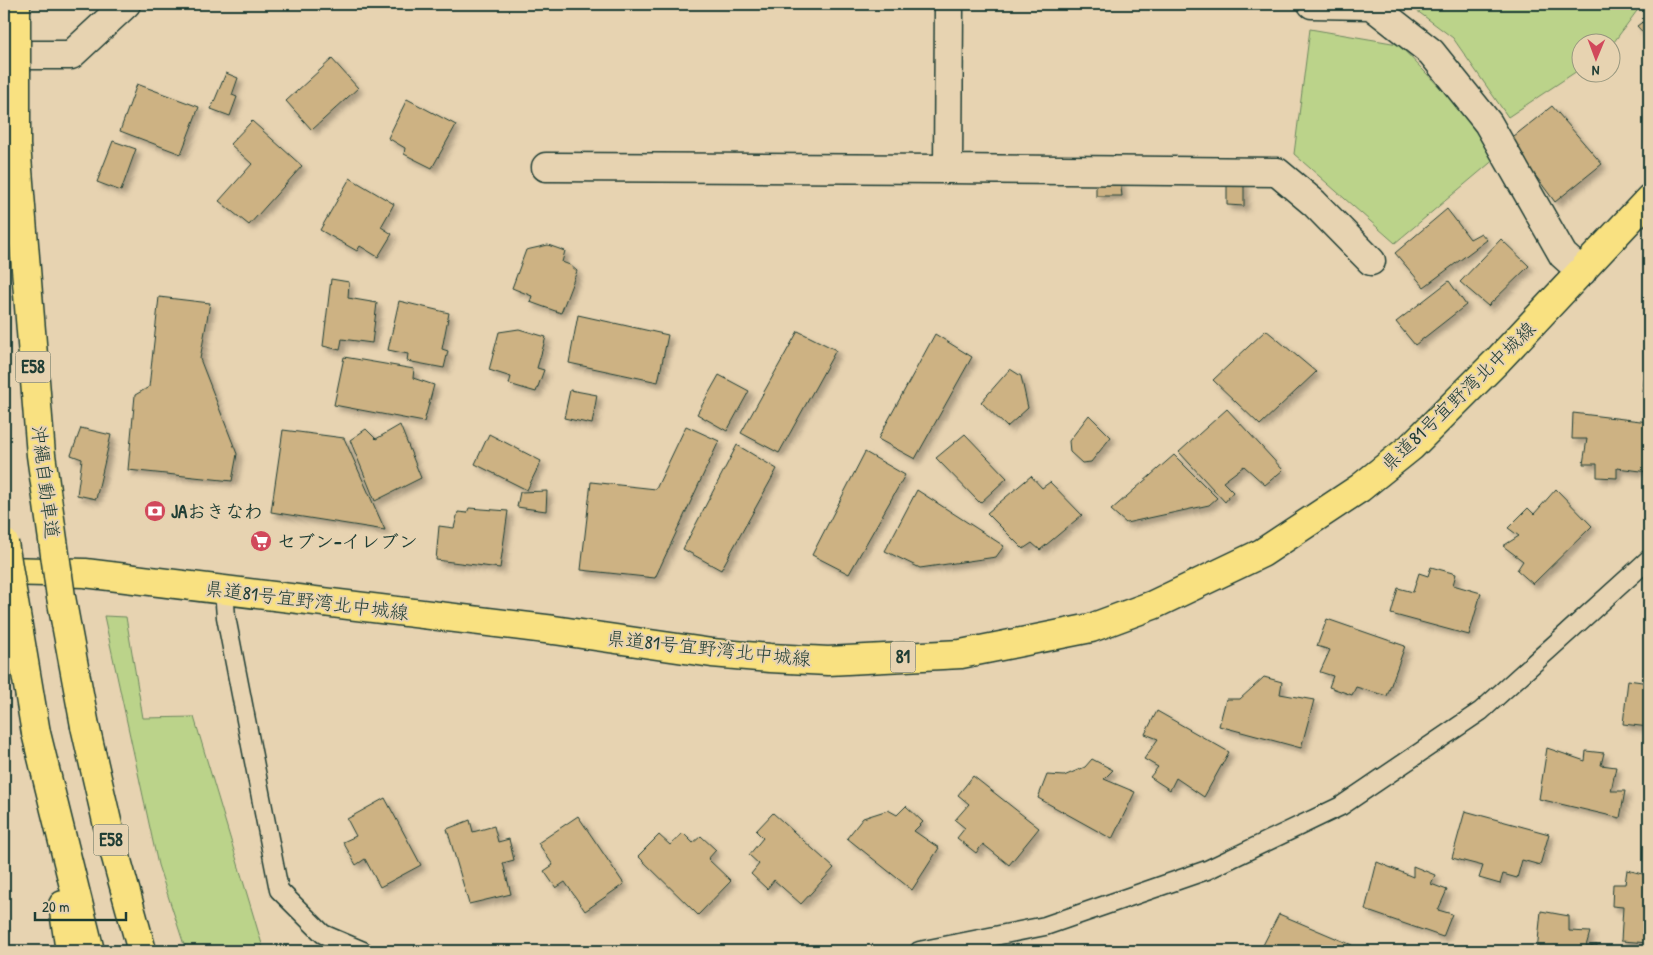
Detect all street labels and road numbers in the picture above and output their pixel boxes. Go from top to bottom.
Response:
street label: 県道81号宜野湾北中城線 [1375,315,1541,477]
road number: E58 [15,352,50,382]
street label: 沖縄自動車道 [26,424,66,540]
street label: 県道81号宜野湾北中城線 [204,575,410,625]
street label: 県道81号宜野湾北中城線 [606,624,812,672]
road number: 81 [890,642,916,672]
road number: E58 [94,824,128,856]

